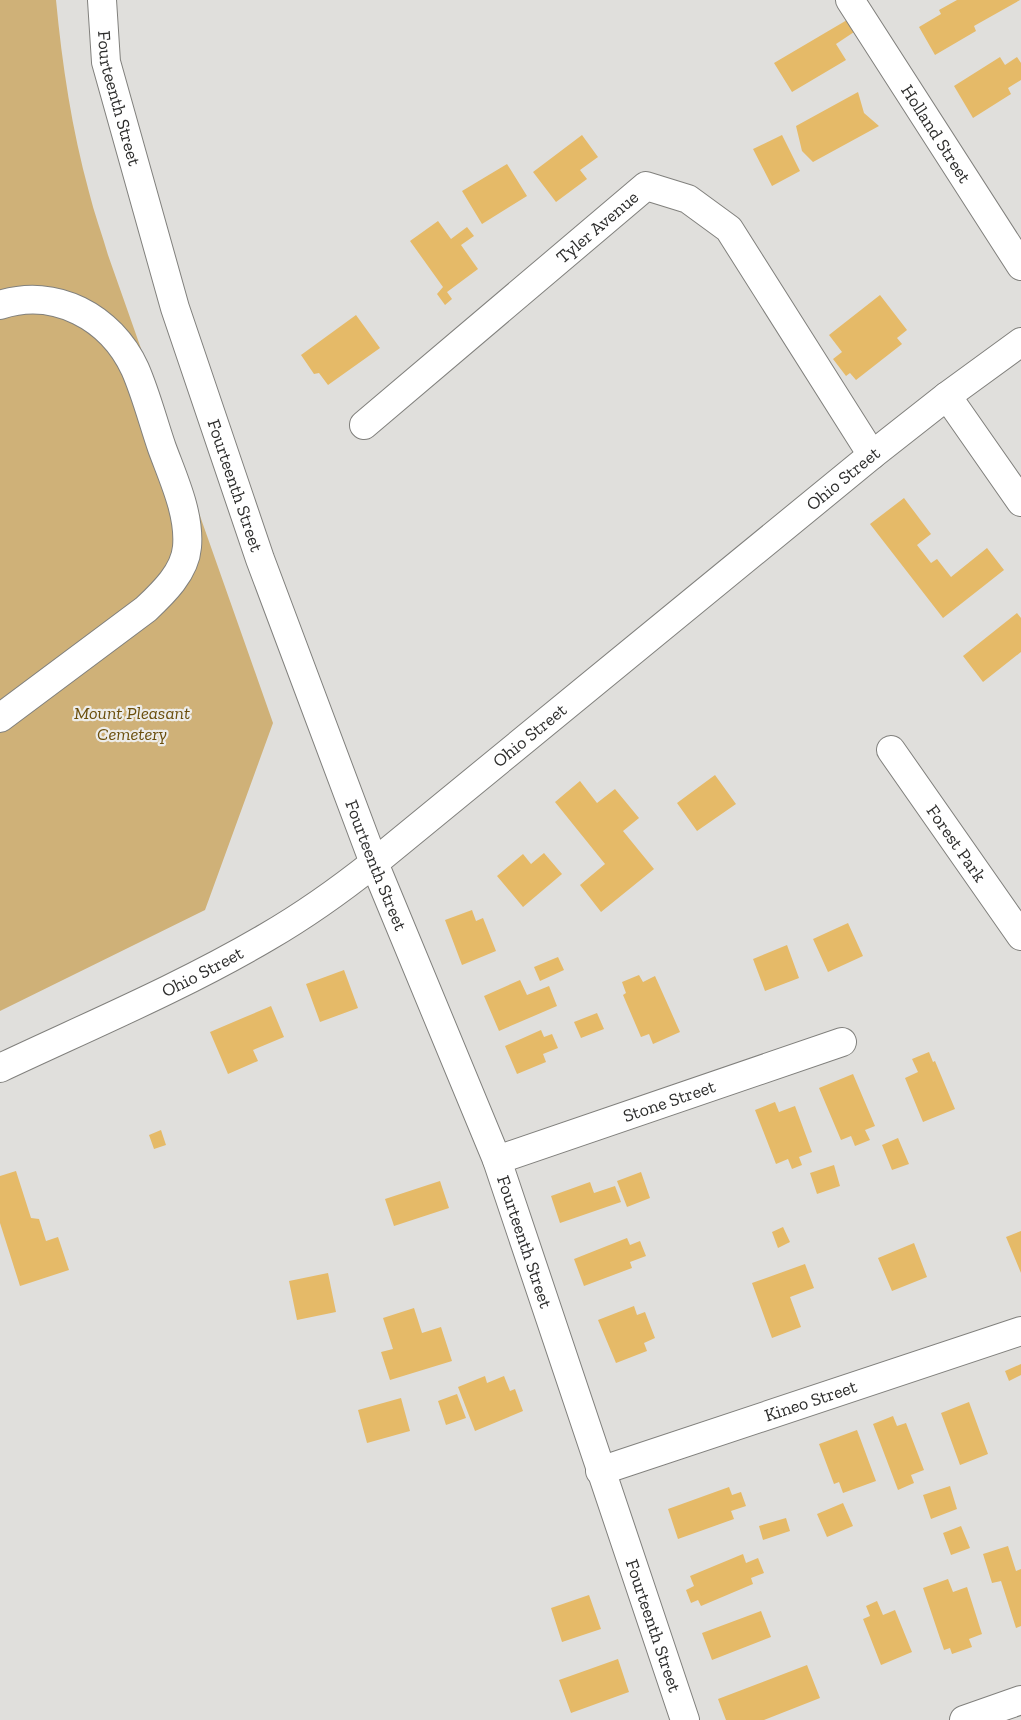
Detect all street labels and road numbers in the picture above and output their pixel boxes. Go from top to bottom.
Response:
street label: Fourteenth Street [93,30,146,169]
street label: Holland Street [896,80,976,187]
street label: Tyler Avenue [552,186,643,268]
street label: Fourteenth Street [202,416,268,555]
street label: Ohio Street [802,442,884,515]
street label: Ohio Street [488,699,571,772]
street label: Fourteenth Street [340,797,412,934]
street label: Forest Park [922,801,991,887]
street label: Ohio Street [158,942,247,1002]
street label: Stone Street [620,1075,718,1127]
street label: Fourteenth Street [492,1173,557,1311]
street label: Kineo Street [762,1375,860,1427]
street label: Fourteenth Street [621,1556,686,1695]

